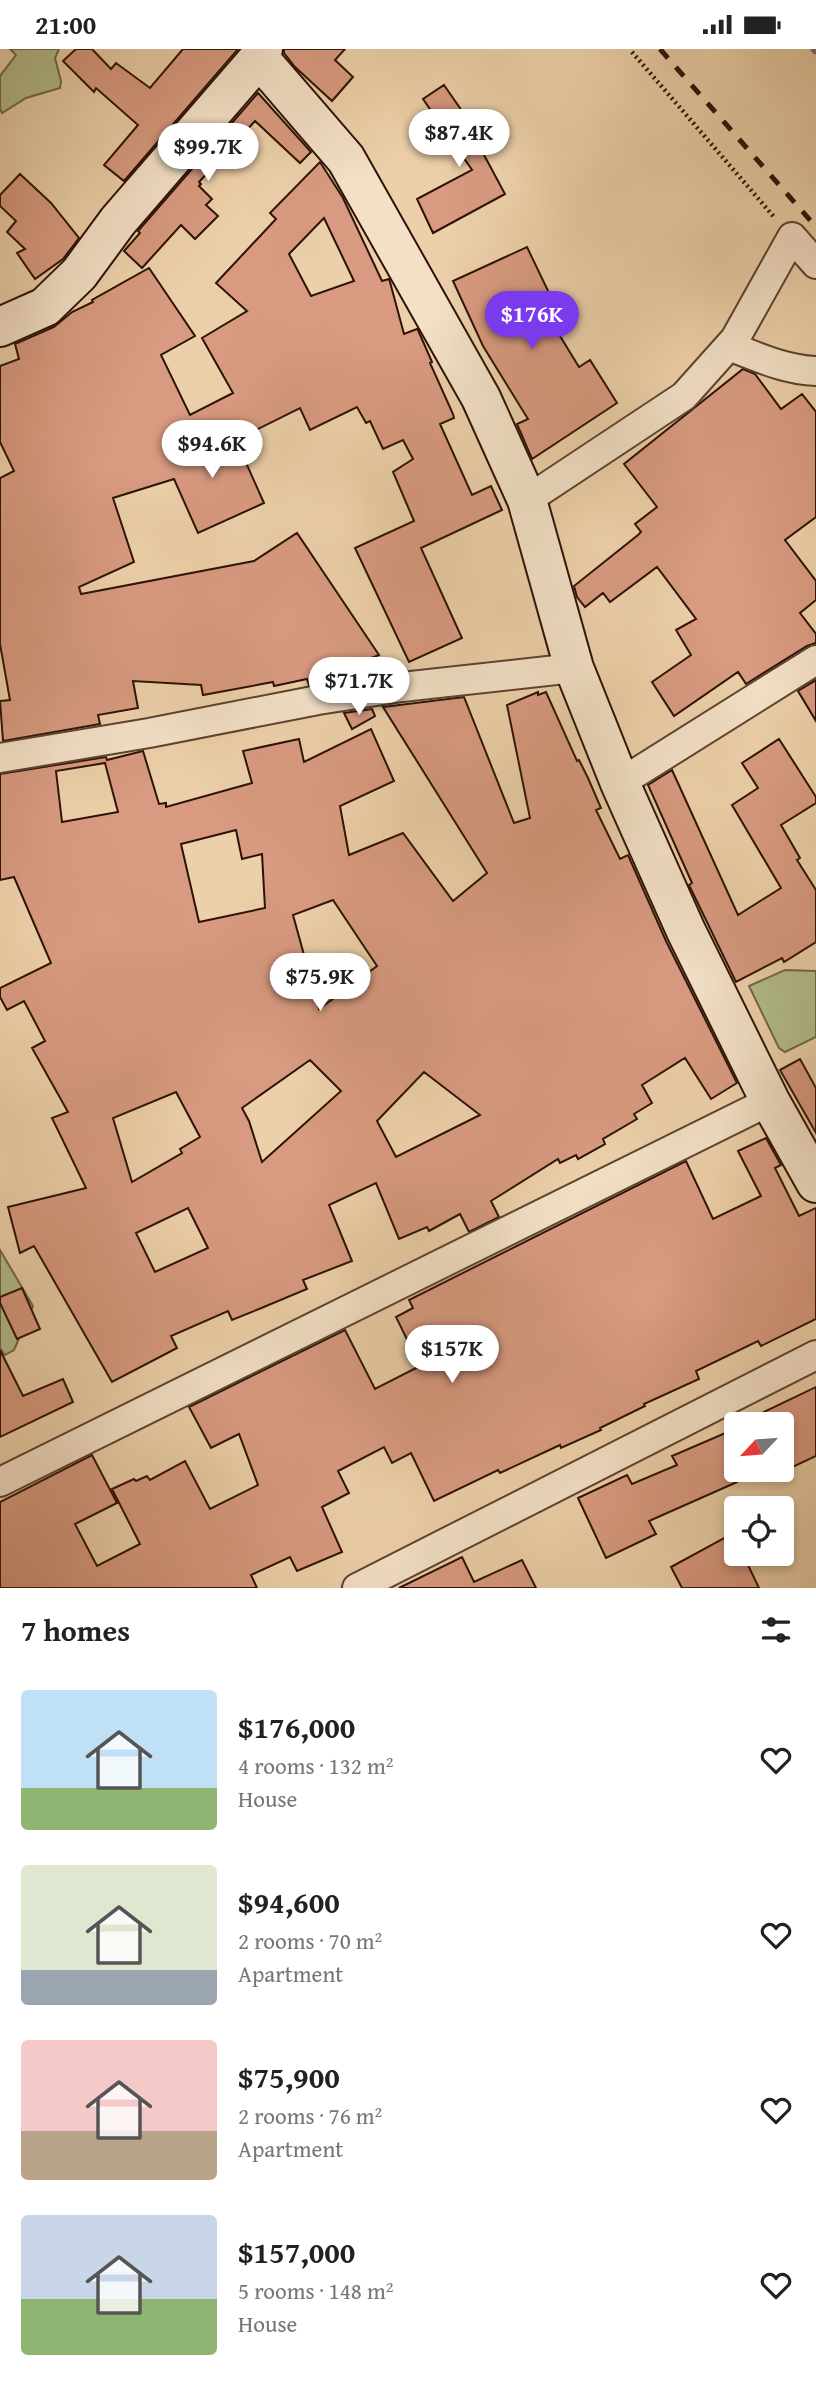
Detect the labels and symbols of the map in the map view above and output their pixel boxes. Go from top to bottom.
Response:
pin: $87.4K [402,109,516,169]
pin: $99.7K [151,123,265,183]
pin: $176K [483,292,581,351]
pin: $94.6K [155,421,269,480]
pin: $71.7K [302,657,416,717]
pin: $75.9K [263,953,377,1013]
pin: $157K [403,1325,501,1385]
north arrow [724,1412,794,1482]

